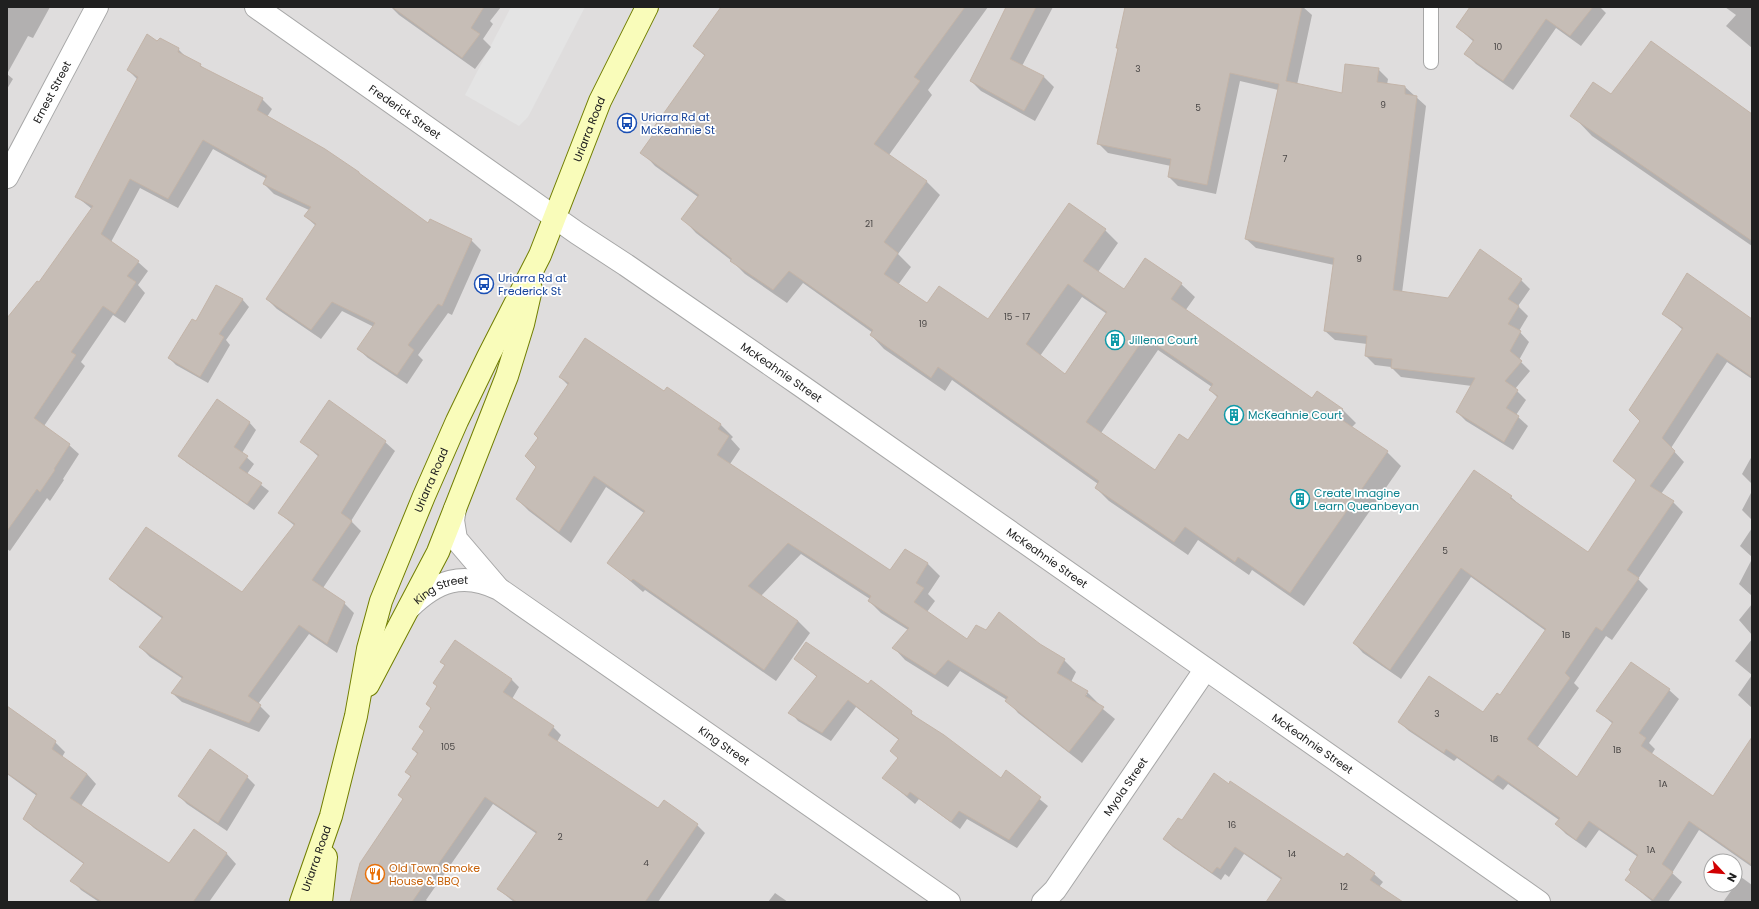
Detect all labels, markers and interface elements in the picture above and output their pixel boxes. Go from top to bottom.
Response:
house number: 10 [1494,41,1503,53]
street label: Ernest Street [29,58,75,126]
house number: 3 [1135,63,1141,75]
street label: Frederick Street [365,81,444,143]
street label: Uriarra Road [569,94,609,164]
house number: 9 [1380,99,1386,111]
house number: 5 [1195,102,1201,114]
place label: Uriarra Rd at McKeahnie St [641,109,715,138]
bus stop icon: Uriarra Rd at McKeahnie St [616,112,638,134]
house number: 7 [1283,153,1288,165]
house number: 21 [865,218,873,230]
house number: 9 [1356,253,1362,265]
place label: Uriarra Rd at Frederick St [498,270,567,299]
bus stop icon: Uriarra Rd at Frederick St [473,273,495,295]
house number: 15 - 17 [1004,311,1030,323]
house number: 19 [919,318,928,330]
building icon: Jillena Court [1104,329,1126,351]
place label: Jillena Court [1129,332,1198,348]
street label: McKeahnie Street [737,338,825,406]
building icon: McKeahnie Court [1223,404,1245,426]
place label: McKeahnie Court [1248,407,1342,423]
street label: Uriarra Road [410,445,452,515]
place label: Create Imagine Learn Queanbeyan [1314,485,1419,514]
building icon: Create Imagine Learn Queanbeyan [1289,488,1311,510]
street label: McKeahnie Street [1003,524,1091,592]
house number: 5 [1442,545,1448,557]
street label: King Street [410,572,468,608]
house number: 1B [1562,629,1571,641]
house number: 3 [1434,708,1440,720]
street label: McKeahnie Street [1269,710,1356,778]
street label: King Street [695,722,753,769]
house number: 1B [1490,733,1499,745]
house number: 105 [441,741,455,753]
house number: 1B [1613,744,1622,756]
street label: Myola Street [1100,754,1151,819]
house number: 1A [1659,778,1667,790]
house number: 16 [1228,819,1237,831]
street label: Uriarra Road [297,823,335,894]
house number: 2 [557,831,563,843]
house number: 1A [1647,844,1655,856]
house number: 14 [1288,848,1297,860]
north arrow [1703,853,1743,893]
house number: 4 [643,857,649,869]
place label: Old Town Smoke House & BBQ [389,860,480,889]
restaurant icon: Old Town Smoke House & BBQ [364,863,386,885]
text: N [1723,870,1741,885]
house number: 12 [1340,881,1348,893]

